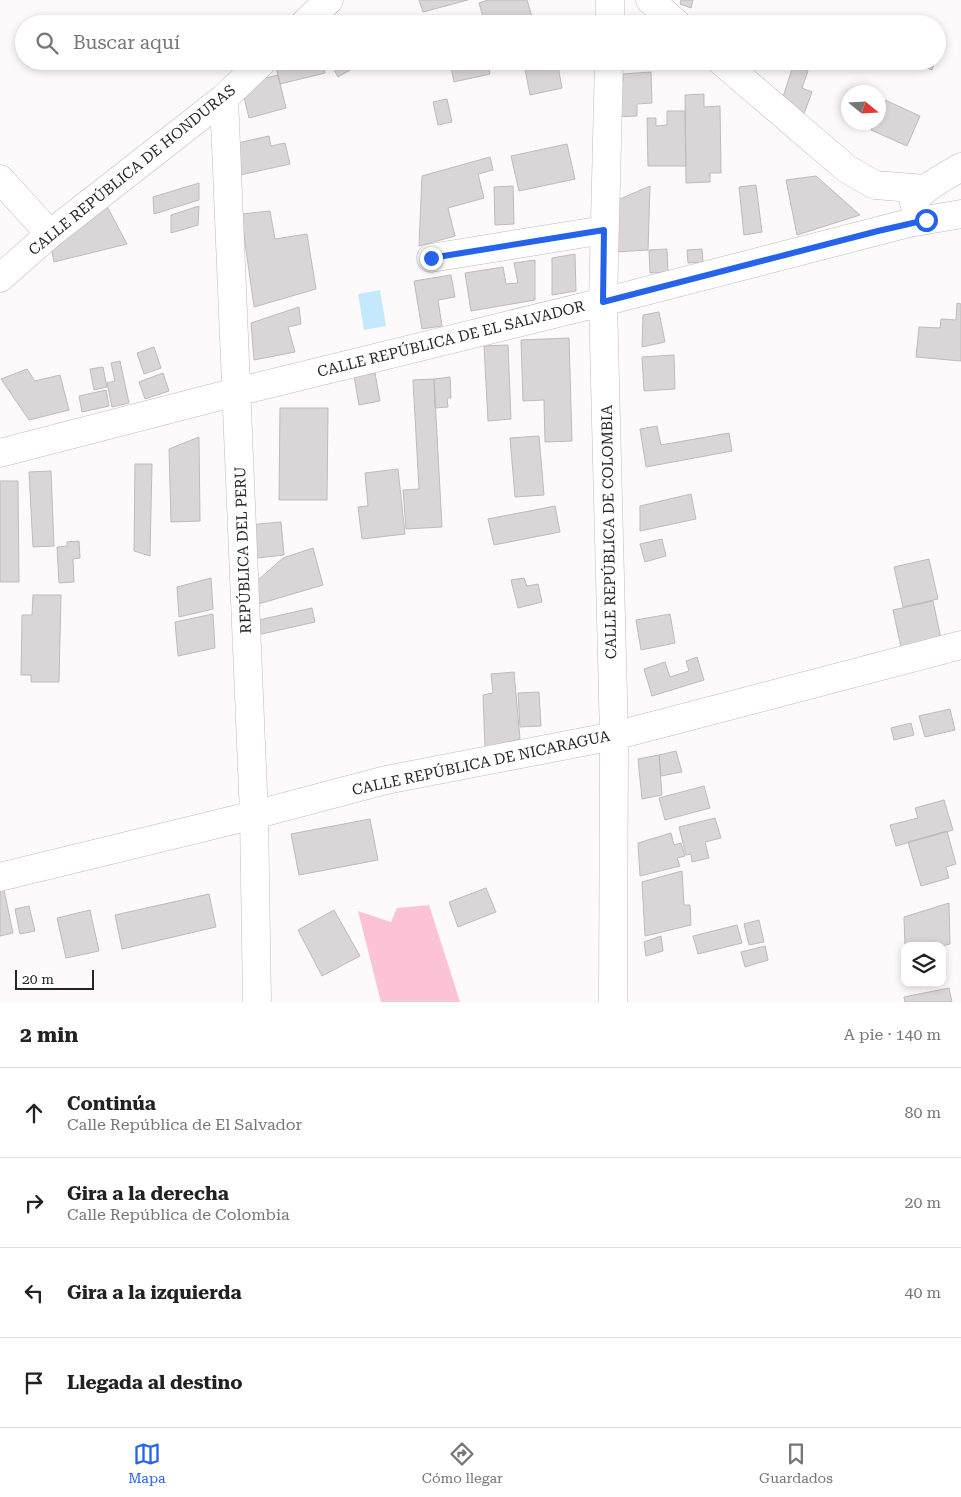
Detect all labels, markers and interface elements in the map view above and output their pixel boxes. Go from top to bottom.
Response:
search box [15,15,946,70]
icon: search [33,29,61,57]
text: Buscar aquí [73,31,180,54]
street label: CALLE REPÚBLICA DE HONDURAS [24,80,239,259]
north arrow [841,85,886,130]
route start [915,209,938,232]
route end [420,247,443,270]
street label: CALLE REPÚBLICA DE EL SALVADOR [315,296,587,381]
street label: CALLE REPÚBLICA DE COLOMBIA [597,404,620,659]
street label: REPÚBLICA DEL PERU [230,466,255,634]
street label: CALLE REPÚBLICA DE NICARAGUA [350,726,612,799]
map controls [901,942,946,987]
button: layers [901,942,946,987]
scale bar [15,967,94,990]
text: 20 m [22,971,54,987]
text: 2 min [20,1023,78,1047]
text: A pie · 140 m [844,1025,941,1044]
text: Continúa [67,1092,156,1115]
icon: ahead [20,1099,48,1127]
text: 80 m [904,1103,941,1122]
text: Calle República de El Salvador [67,1115,302,1134]
text: Gira a la derecha [67,1182,229,1205]
icon: right [20,1189,48,1217]
text: 20 m [904,1193,941,1212]
text: Calle República de Colombia [67,1205,290,1224]
icon: left [20,1279,48,1307]
text: Gira a la izquierda [67,1281,242,1304]
text: 40 m [904,1283,941,1302]
icon: arrive [20,1369,48,1397]
text: Llegada al destino [67,1371,243,1394]
tab: Mapa [128,1440,166,1486]
tab: Cómo llegar [422,1440,503,1486]
tab: Guardados [759,1440,833,1486]

